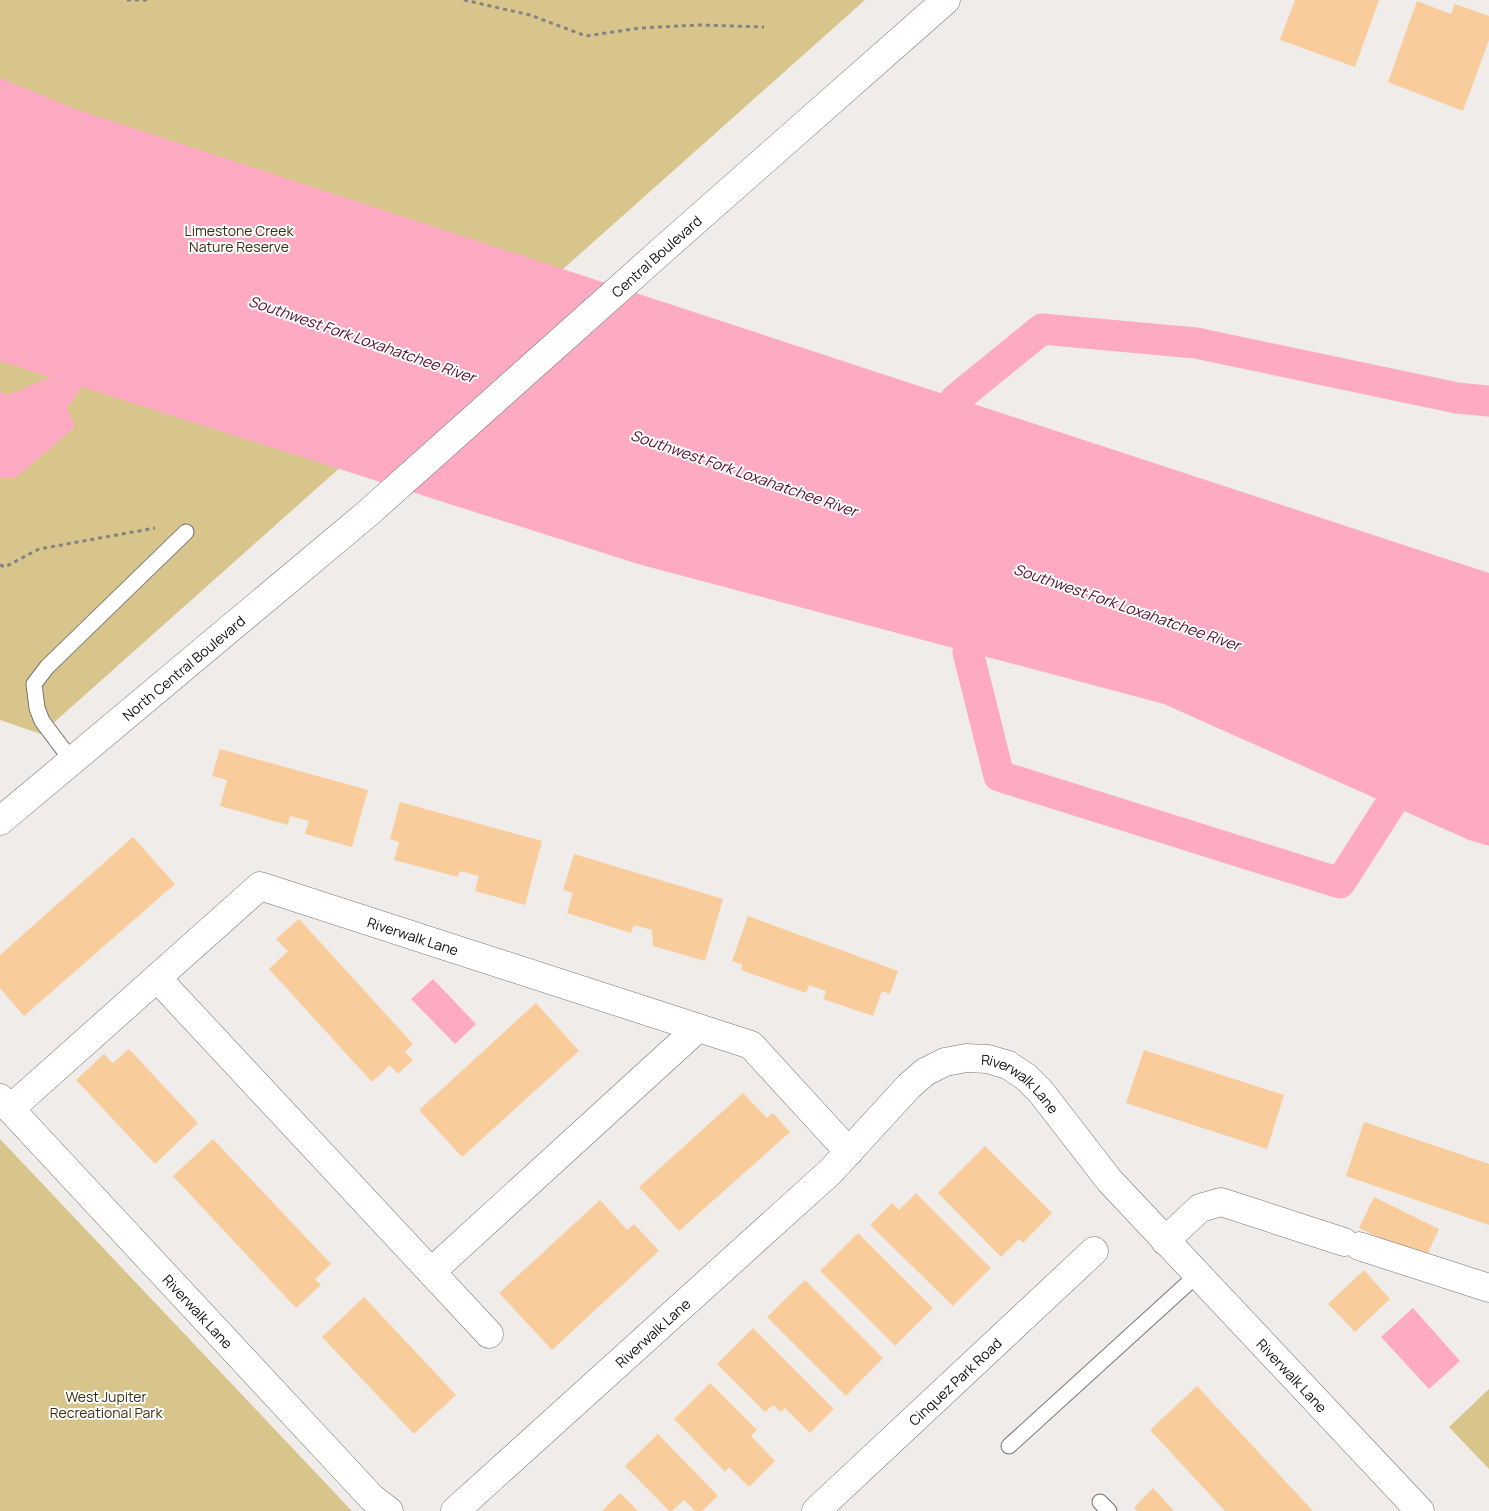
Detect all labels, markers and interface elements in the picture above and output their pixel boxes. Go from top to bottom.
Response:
street label: Central Boulevard [607,211,705,301]
park label: Limestone Creek Nature Reserve [185,221,294,256]
water label: Southwest Fork Loxahatchee River [246,290,481,389]
water label: Southwest Fork Loxahatchee River [628,424,863,523]
water label: Southwest Fork Loxahatchee River [1011,558,1246,657]
street label: North Central Boulevard [118,611,249,724]
street label: Riverwalk Lane [365,912,461,959]
street label: Riverwalk Lane [981,1049,1063,1117]
street label: Riverwalk Lane [159,1270,237,1352]
street label: Riverwalk Lane [611,1294,694,1371]
street label: Cinquez Park Road [904,1333,1005,1429]
street label: Riverwalk Lane [1253,1334,1332,1416]
park label: West Jupiter Recreational Park [50,1387,163,1422]

